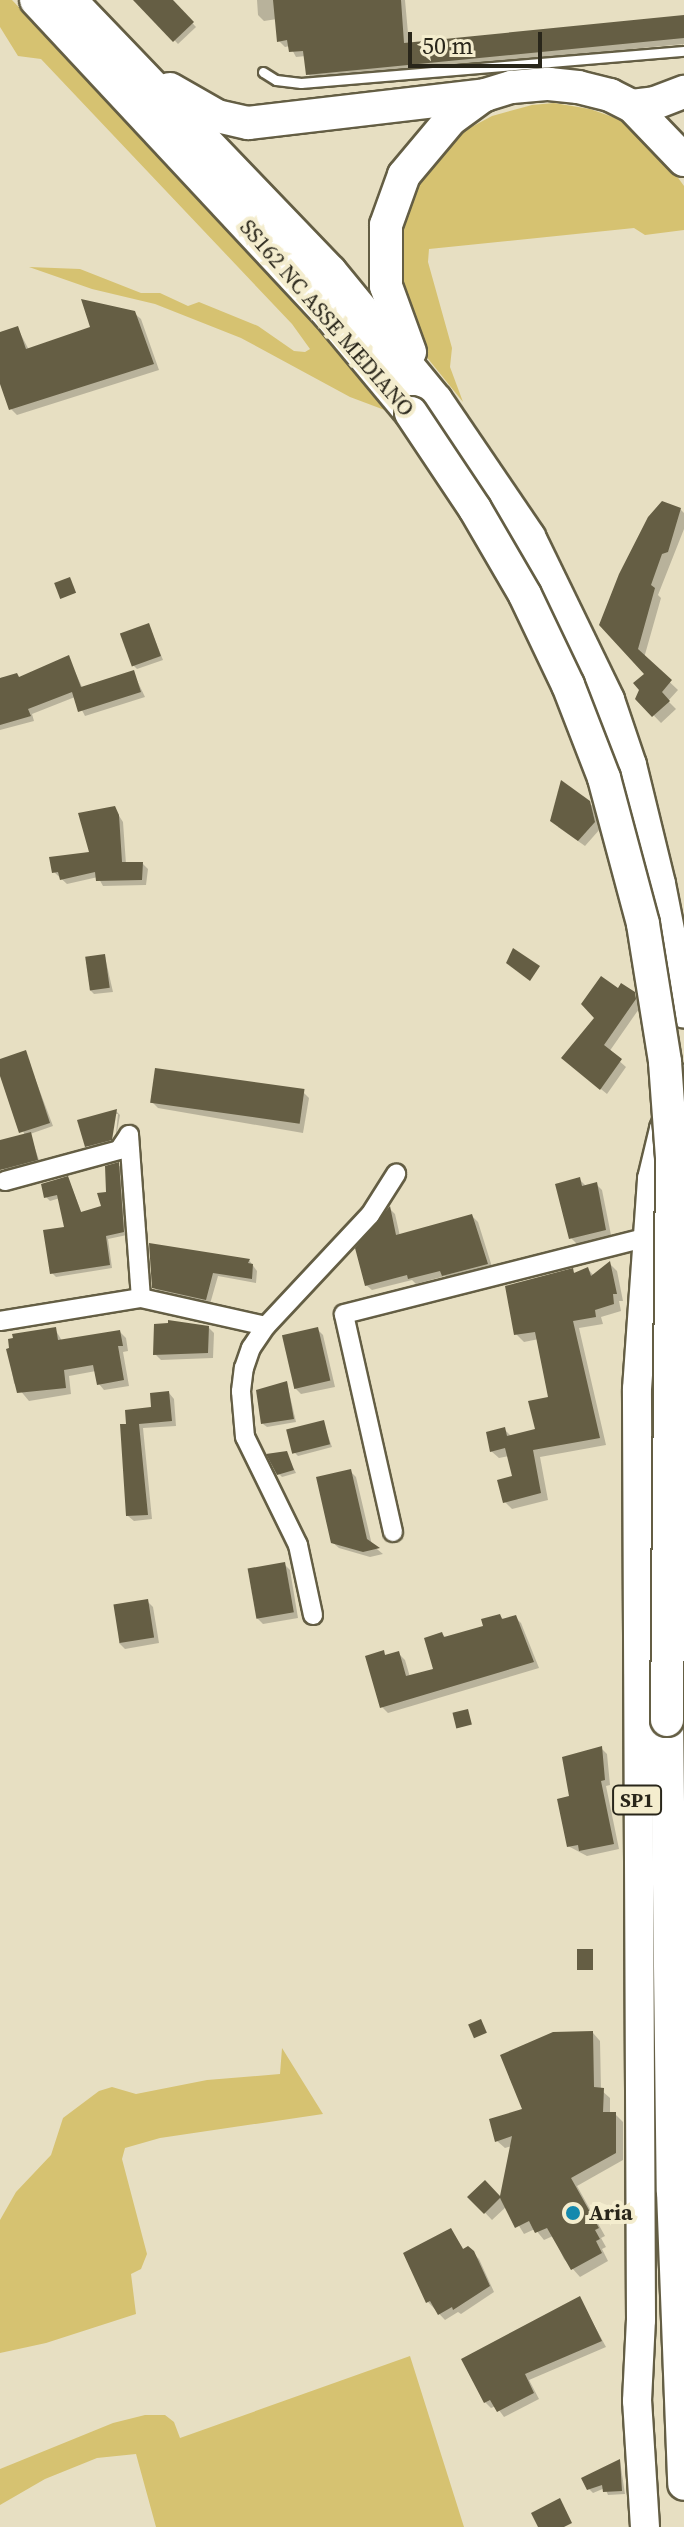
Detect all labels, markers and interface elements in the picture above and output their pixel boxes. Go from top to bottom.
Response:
scale bar [412,16,546,66]
text: 50 m [422,29,473,62]
street label: SS162 NC ASSE MEDIANO [234,214,420,422]
road number: SP1 [611,1784,663,1816]
place label: Aria [589,2200,633,2226]
marker: Aria [564,2204,582,2222]

